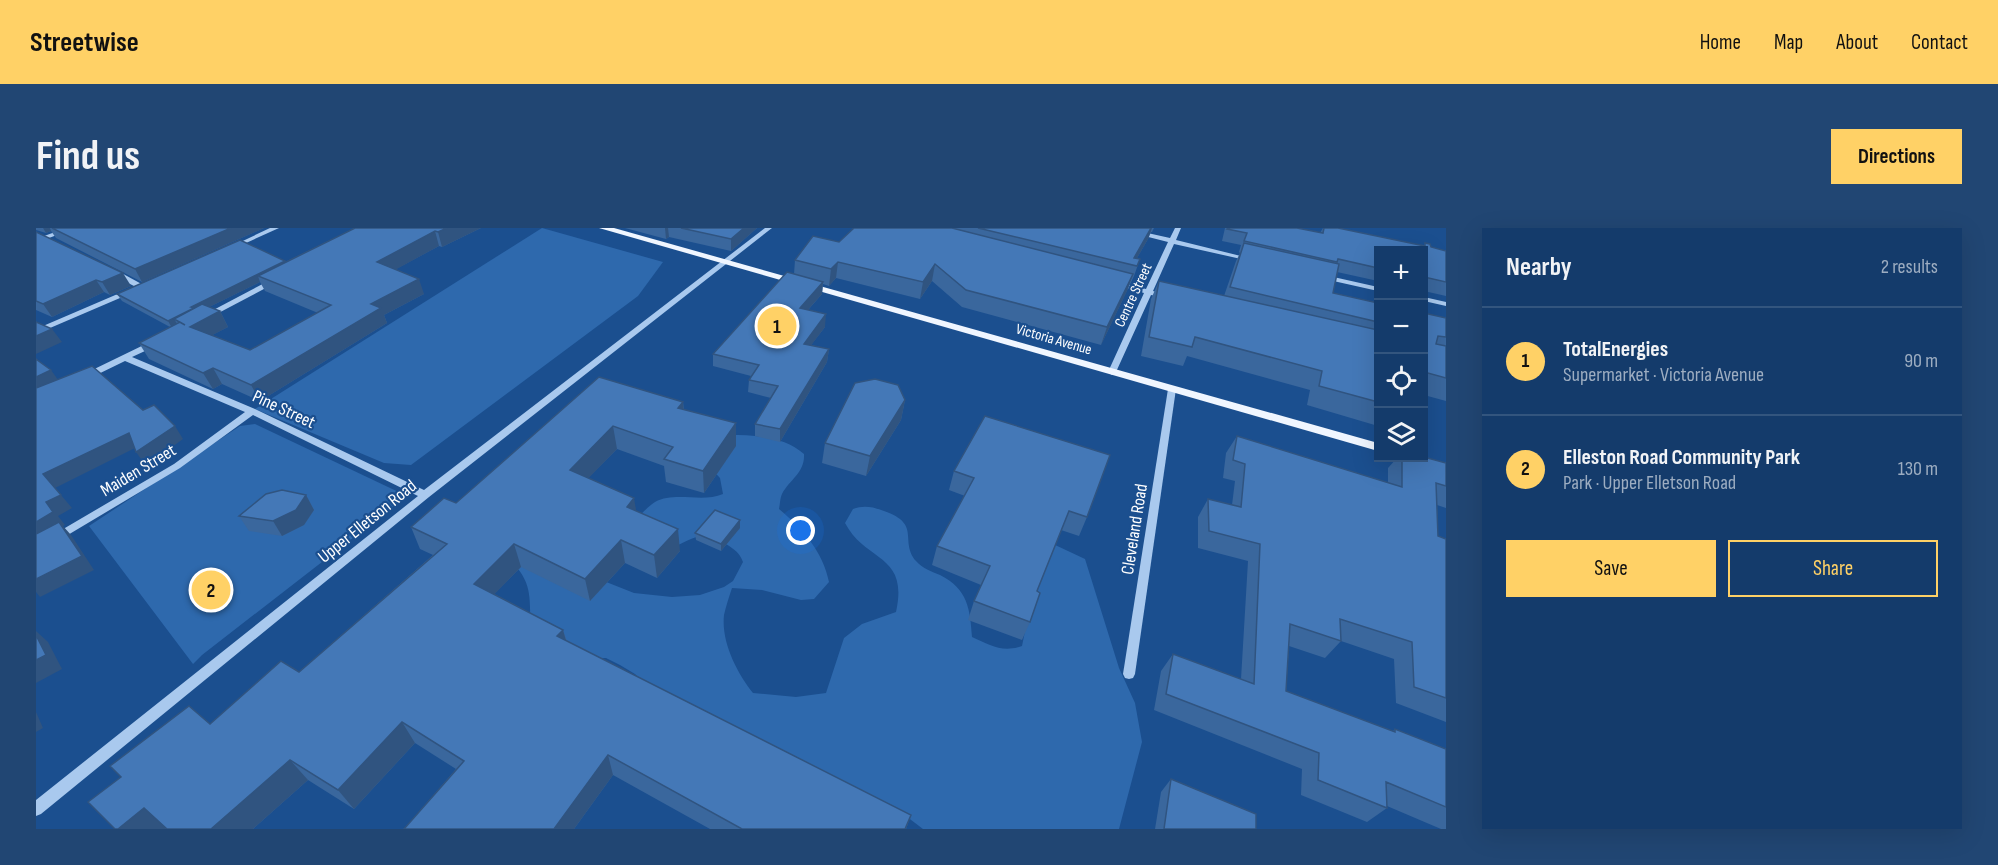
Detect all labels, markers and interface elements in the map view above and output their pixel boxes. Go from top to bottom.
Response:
text: Streetwise [30,26,139,59]
text: Home [1700,30,1741,55]
text: Map [1774,30,1803,55]
text: About [1836,30,1878,55]
text: Contact [1911,30,1968,55]
button: Directions [1831,129,1962,184]
text: Find us [36,131,140,182]
map controls [1374,246,1428,462]
button: + [1374,246,1428,300]
text: Nearby [1506,252,1572,283]
text: 2 results [1881,255,1938,279]
street label: Centre Street [1110,260,1157,330]
button: − [1374,300,1428,354]
pin: 1 [758,304,796,348]
street label: Victoria Avenue [1014,320,1094,359]
text: TotalEnergies [1563,336,1668,363]
text: 1 [1522,349,1529,373]
text: 90 m [1904,349,1938,373]
button: locate [1374,354,1428,408]
text: Supermarket · Victoria Avenue [1563,363,1764,387]
street label: Pine Street [249,386,319,433]
button: layers [1374,408,1428,462]
street label: Maiden Street [97,439,180,501]
text: Elleston Road Community Park [1563,444,1800,471]
text: 2 [1521,457,1530,481]
text: 130 m [1898,457,1938,481]
text: Park · Upper Elletson Road [1563,471,1736,495]
street label: Upper Elletson Road [314,475,421,567]
street label: Cleveland Road [1117,482,1152,576]
your location [786,516,815,545]
button: Save [1506,540,1716,597]
button: Share [1728,540,1938,597]
pin: 2 [192,568,231,613]

